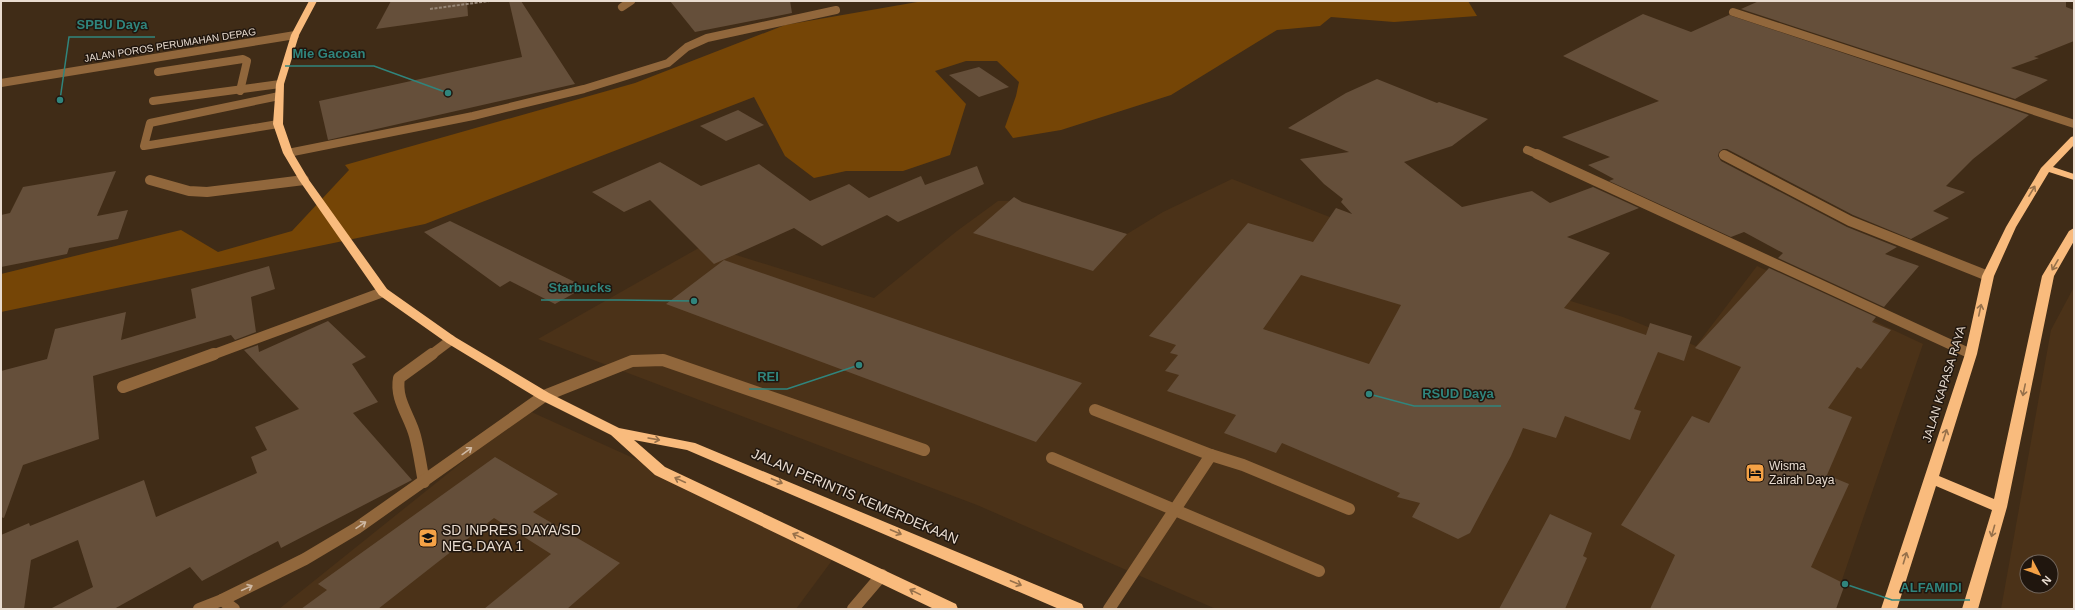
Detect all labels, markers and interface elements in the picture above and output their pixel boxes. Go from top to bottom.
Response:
callout: SPBU Daya [69,12,155,37]
text: SPBU Daya [77,17,148,32]
street label: JALAN POROS PERUMAHAN DEPAG [83,26,257,64]
callout: Mie Gacoan [285,41,374,66]
text: Mie Gacoan [293,46,366,61]
one-way arrow [2028,186,2036,197]
one-way arrow [2050,259,2058,271]
callout: Starbucks [541,275,620,300]
text: Starbucks [549,280,611,295]
one-way arrow [1977,304,1985,317]
street label: JALAN KAPASA RAYA [1920,324,1968,444]
callout: REI [749,364,787,389]
text: REI [757,369,779,384]
callout: RSUD Daya [1414,381,1501,406]
one-way arrow [2020,384,2028,397]
text: RSUD Daya [1422,386,1495,401]
one-way arrow [1941,429,1949,441]
one-way arrow [648,435,661,443]
street label: JALAN PERINTIS KEMERDEKAAN [749,445,961,547]
one-way arrow [462,447,473,455]
place label: Wisma Zairah Daya [1769,459,1835,487]
hotel icon: Wisma Zairah Daya [1744,462,1766,484]
one-way arrow [675,476,687,484]
one-way arrow [770,478,782,486]
one-way arrow [355,521,366,529]
place label: SD INPRES DAYA/SD NEG.DAYA 1 [442,522,581,554]
one-way arrow [1989,524,1996,537]
school or university icon: SD INPRES DAYA/SD NEG.DAYA 1 [417,527,439,549]
one-way arrow [890,529,902,536]
one-way arrow [792,532,804,539]
one-way arrow [1902,552,1909,565]
north arrow [2019,554,2059,594]
text: N [2039,574,2054,588]
callout: ALFAMIDI [1892,575,1970,600]
one-way arrow [1009,580,1021,588]
text: ALFAMIDI [1900,580,1962,595]
one-way arrow [241,584,253,591]
one-way arrow [910,588,922,595]

